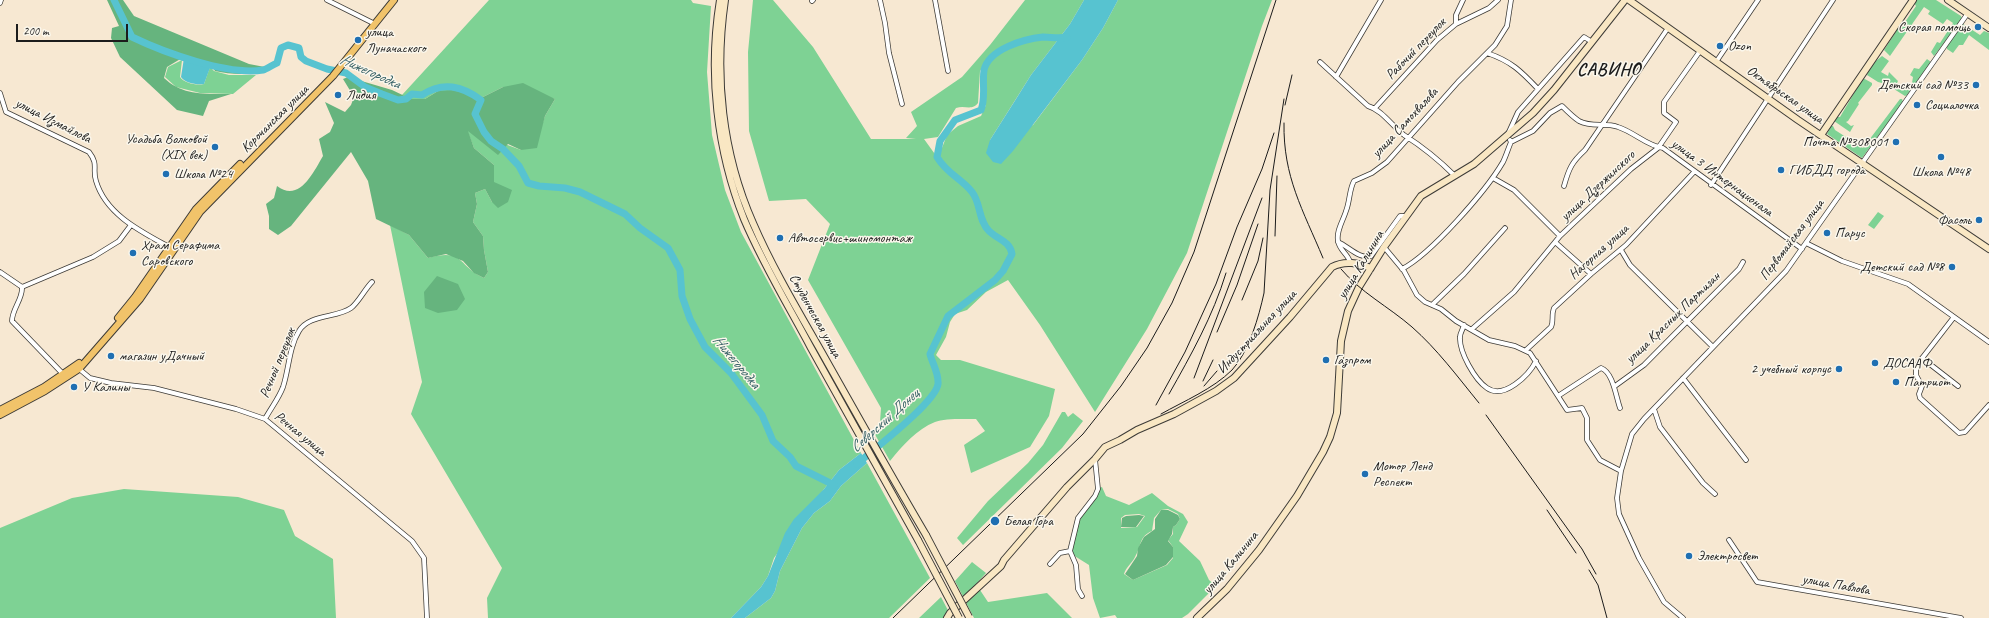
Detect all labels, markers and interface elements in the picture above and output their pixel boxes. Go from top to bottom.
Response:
street label: Рабочий переулок [1382,15,1450,83]
scale bar [18,16,130,42]
place label: Скорая помощь [1898,19,1970,35]
marker: Скорая помощь [1973,22,1983,32]
text: 200 m [23,23,49,39]
place label: улица Луначаского [366,24,426,56]
marker: улица Луначаского [353,35,363,45]
place label: Ozon [1728,38,1751,54]
marker: Ozon [1715,41,1725,51]
water label: Нижегородка [337,51,403,93]
district label: САВИНО [1575,59,1643,81]
street label: Октябрьская улица [1743,62,1827,128]
place label: Детский сад №33 [1878,77,1968,93]
marker: Детский сад №33 [1971,80,1981,90]
street label: Корочанская улица [238,82,312,156]
street label: улица Самохвалова [1368,85,1442,161]
place label: Лидия [346,87,375,103]
marker: Лидия [333,90,343,100]
street label: улица Измайлова [12,95,94,147]
place label: Социалочка [1925,97,1978,113]
marker: Социалочка [1912,100,1922,110]
place label: Усадьба Волковой (XIX век) [125,131,207,164]
place label: Почта №308001 [1803,134,1888,150]
street label: улица 3 Интернационала [1668,135,1776,221]
marker: Почта №308001 [1891,137,1901,147]
marker: Усадьба Волковой (XIX век) [210,142,220,152]
street label: улица Дзержинского [1557,147,1639,225]
marker: Школа №48 [1936,152,1946,162]
place label: ГИБДД города [1789,162,1865,178]
place label: Школа №48 [1912,164,1970,180]
marker: ГИБДД города [1776,165,1786,175]
place label: Школа №24 [174,166,232,182]
marker: Школа №24 [161,169,171,179]
street label: Первомайская улица [1756,196,1828,284]
place label: Фасоль [1938,212,1971,228]
marker: Фасоль [1974,215,1984,225]
street label: Нагорная улица [1565,221,1633,283]
place label: Парус [1835,225,1865,241]
street label: улица Калинина [1334,228,1388,302]
marker: Парус [1822,228,1832,238]
place label: Автосервис+шиномонтаж [788,230,911,246]
marker: Автосервис+шиномонтаж [775,233,785,243]
place label: Храм Серафима Саровского [141,237,219,270]
marker: Храм Серафима Саровского [128,248,138,258]
place label: Детский сад №8 [1860,259,1944,275]
marker: Детский сад №8 [1947,262,1957,272]
street label: улица Красных Партизан [1622,268,1724,368]
street label: Студенческая улица [785,271,845,361]
street label: Индустриальная улица [1214,286,1300,378]
street label: Речной переулок [256,326,300,400]
water label: Нижегородка [709,332,763,392]
place label: магазин уДачный [119,348,204,364]
marker: магазин уДачный [106,351,116,361]
place label: Газпром [1334,352,1371,368]
marker: Газпром [1321,355,1331,365]
place label: ДОСААФ [1883,355,1932,371]
marker: ДОСААФ [1870,358,1880,368]
place label: 2 учебный корпус [1751,361,1831,377]
marker: 2 учебный корпус [1834,364,1844,374]
place label: Патриот [1904,374,1950,390]
marker: Патриот [1891,377,1901,387]
place label: У Калины [82,379,130,395]
marker: У Калины [69,382,79,392]
water label: Северский Донец [847,385,923,457]
street label: Речная улица [271,408,329,460]
place label: Мотор Ленд Респект [1373,458,1432,490]
marker: Мотор Ленд Респект [1360,469,1370,479]
place label: Белая Гора [1004,513,1053,529]
marker: Белая Гора [989,515,1001,527]
street label: улица Калинина [1200,528,1262,598]
place label: Электросвет [1697,548,1757,564]
marker: Электросвет [1684,551,1694,561]
street label: улица Павлова [1801,571,1871,599]

